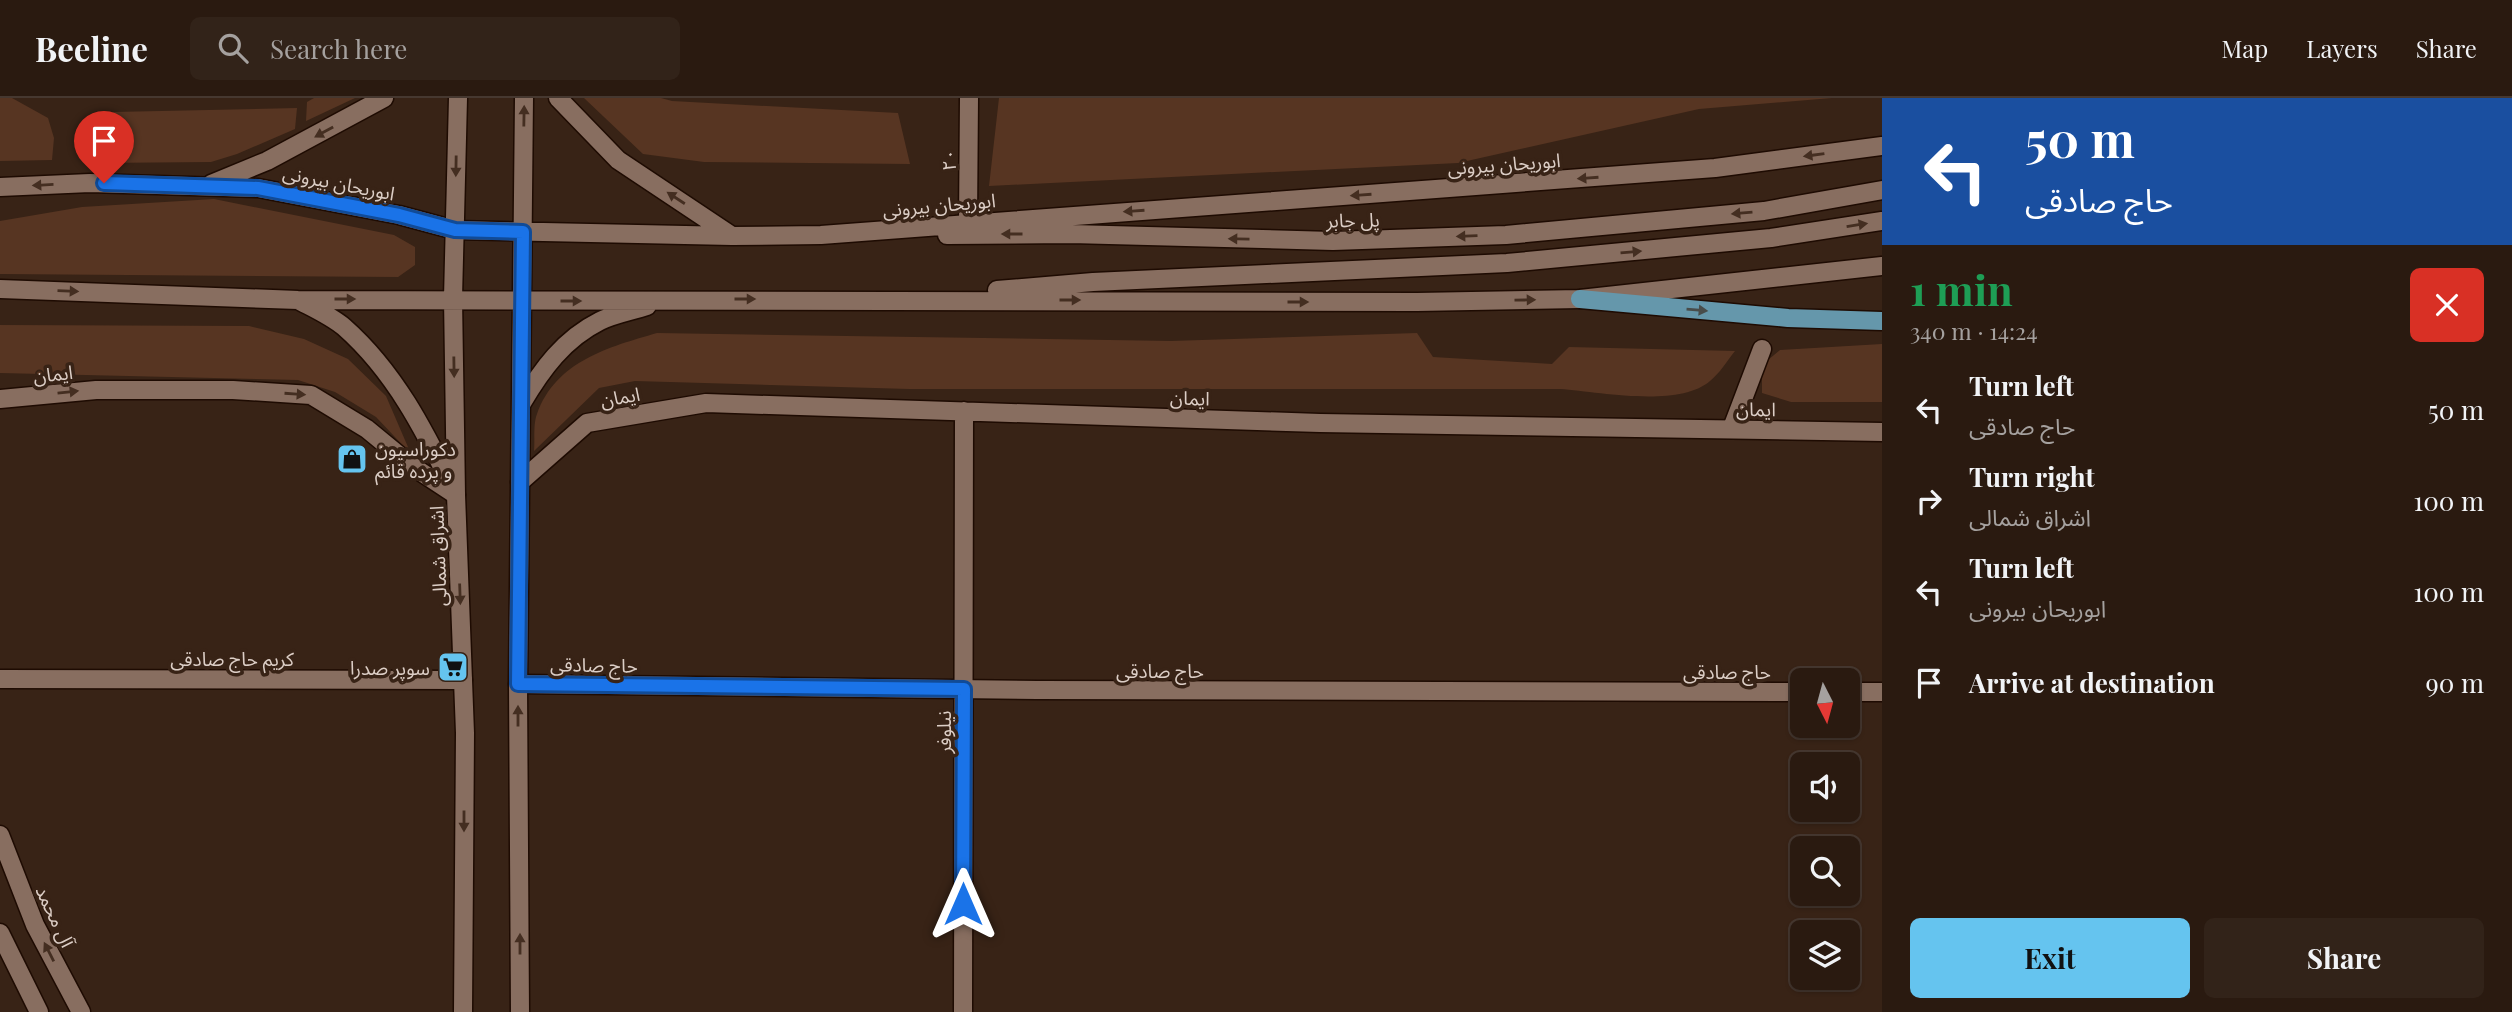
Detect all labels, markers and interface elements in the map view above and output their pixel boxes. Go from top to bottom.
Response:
search box [190,17,680,80]
text: Beeline [35,26,148,70]
icon: search [214,29,252,67]
text: Search here [270,31,407,66]
text: Map [2222,32,2268,64]
text: Layers [2306,32,2378,64]
text: Share [2416,32,2477,64]
one-way arrow [518,105,530,127]
text: 50 m [2025,105,2135,170]
pin [74,111,134,183]
icon: arrive [85,122,123,160]
one-way arrow [314,126,334,138]
icon: left [1910,126,2001,217]
street label: ابوریحان بیرونی [1447,146,1561,180]
street label: ۲۰ [935,149,961,171]
one-way arrow [1803,149,1825,160]
one-way arrow [450,155,462,177]
street label: ابوریحان بیرونی [281,158,397,206]
one-way arrow [1577,173,1599,184]
text: حاج صادقی [2025,177,2173,220]
one-way arrow [31,180,53,191]
street label: ابوریحان بیرونی [881,186,997,222]
one-way arrow [1350,190,1372,201]
one-way arrow [666,191,686,204]
one-way arrow [1123,206,1145,217]
street label: پل جابر [1325,206,1380,234]
one-way arrow [1731,208,1753,219]
one-way arrow [1846,219,1868,230]
one-way arrow [1001,229,1023,240]
one-way arrow [1455,230,1477,242]
one-way arrow [1228,233,1250,244]
one-way arrow [1620,246,1642,257]
text: 1 min [1910,261,2013,317]
button: close [2410,268,2484,342]
one-way arrow [57,286,79,297]
one-way arrow [334,293,356,305]
one-way arrow [734,294,756,305]
one-way arrow [1059,294,1081,306]
one-way arrow [560,295,582,307]
one-way arrow [1514,295,1536,306]
one-way arrow [1287,296,1309,308]
one-way arrow [1686,305,1708,316]
text: 340 m · 14:24 [1910,315,2038,346]
one-way arrow [448,356,460,378]
street label: ایمان [32,358,74,388]
text: Turn left [1969,368,2074,403]
street label: ایمان [598,380,642,412]
street label: ایمان [1170,383,1210,411]
one-way arrow [57,387,79,398]
one-way arrow [284,389,306,400]
icon: left [1910,391,1948,429]
text: 50 m [2428,392,2484,427]
street label: ایمان [1736,395,1776,421]
text: حاج صادقی [1969,410,2075,441]
place label: دکوراسیون و پرده قائم [375,435,456,486]
shop icon: دکوراسیون و پرده قائم [335,442,369,476]
text: Turn right [1969,459,2095,494]
icon: right [1910,482,1948,520]
text: 100 m [2414,483,2484,518]
text: اشراق شمالی [1969,501,2091,532]
street label: اشراق شمالی [422,505,452,607]
text: Turn left [1969,550,2074,585]
icon: left [1910,573,1948,611]
text: 100 m [2414,574,2484,609]
one-way arrow [454,583,465,605]
text: ابوریحان بیرونی [1969,592,2106,623]
street label: کریم حاج صادقی [170,645,295,674]
supermarket icon: سوپر صدرا [436,650,470,684]
street label: حاج صادقی [550,650,638,680]
place label: سوپر صدرا [350,654,430,681]
street label: حاج صادقی [1116,657,1204,685]
street label: حاج صادقی [1683,658,1771,686]
icon: arrive [1910,664,1948,702]
text: Arrive at destination [1969,665,2215,700]
text: 90 m [2426,665,2484,700]
north arrow [1790,668,1860,738]
map controls [1790,668,1860,990]
one-way arrow [512,705,524,727]
street label: نیلوفر [930,711,956,754]
button: sound [1790,752,1860,822]
one-way arrow [458,811,470,833]
button: search [1790,836,1860,906]
position arrow [926,867,1000,941]
street label: آل محمد [30,881,82,953]
button: Exit [1910,918,2190,998]
button: Share [2204,918,2484,998]
button: layers [1790,920,1860,990]
one-way arrow [514,933,526,955]
one-way arrow [43,942,55,962]

